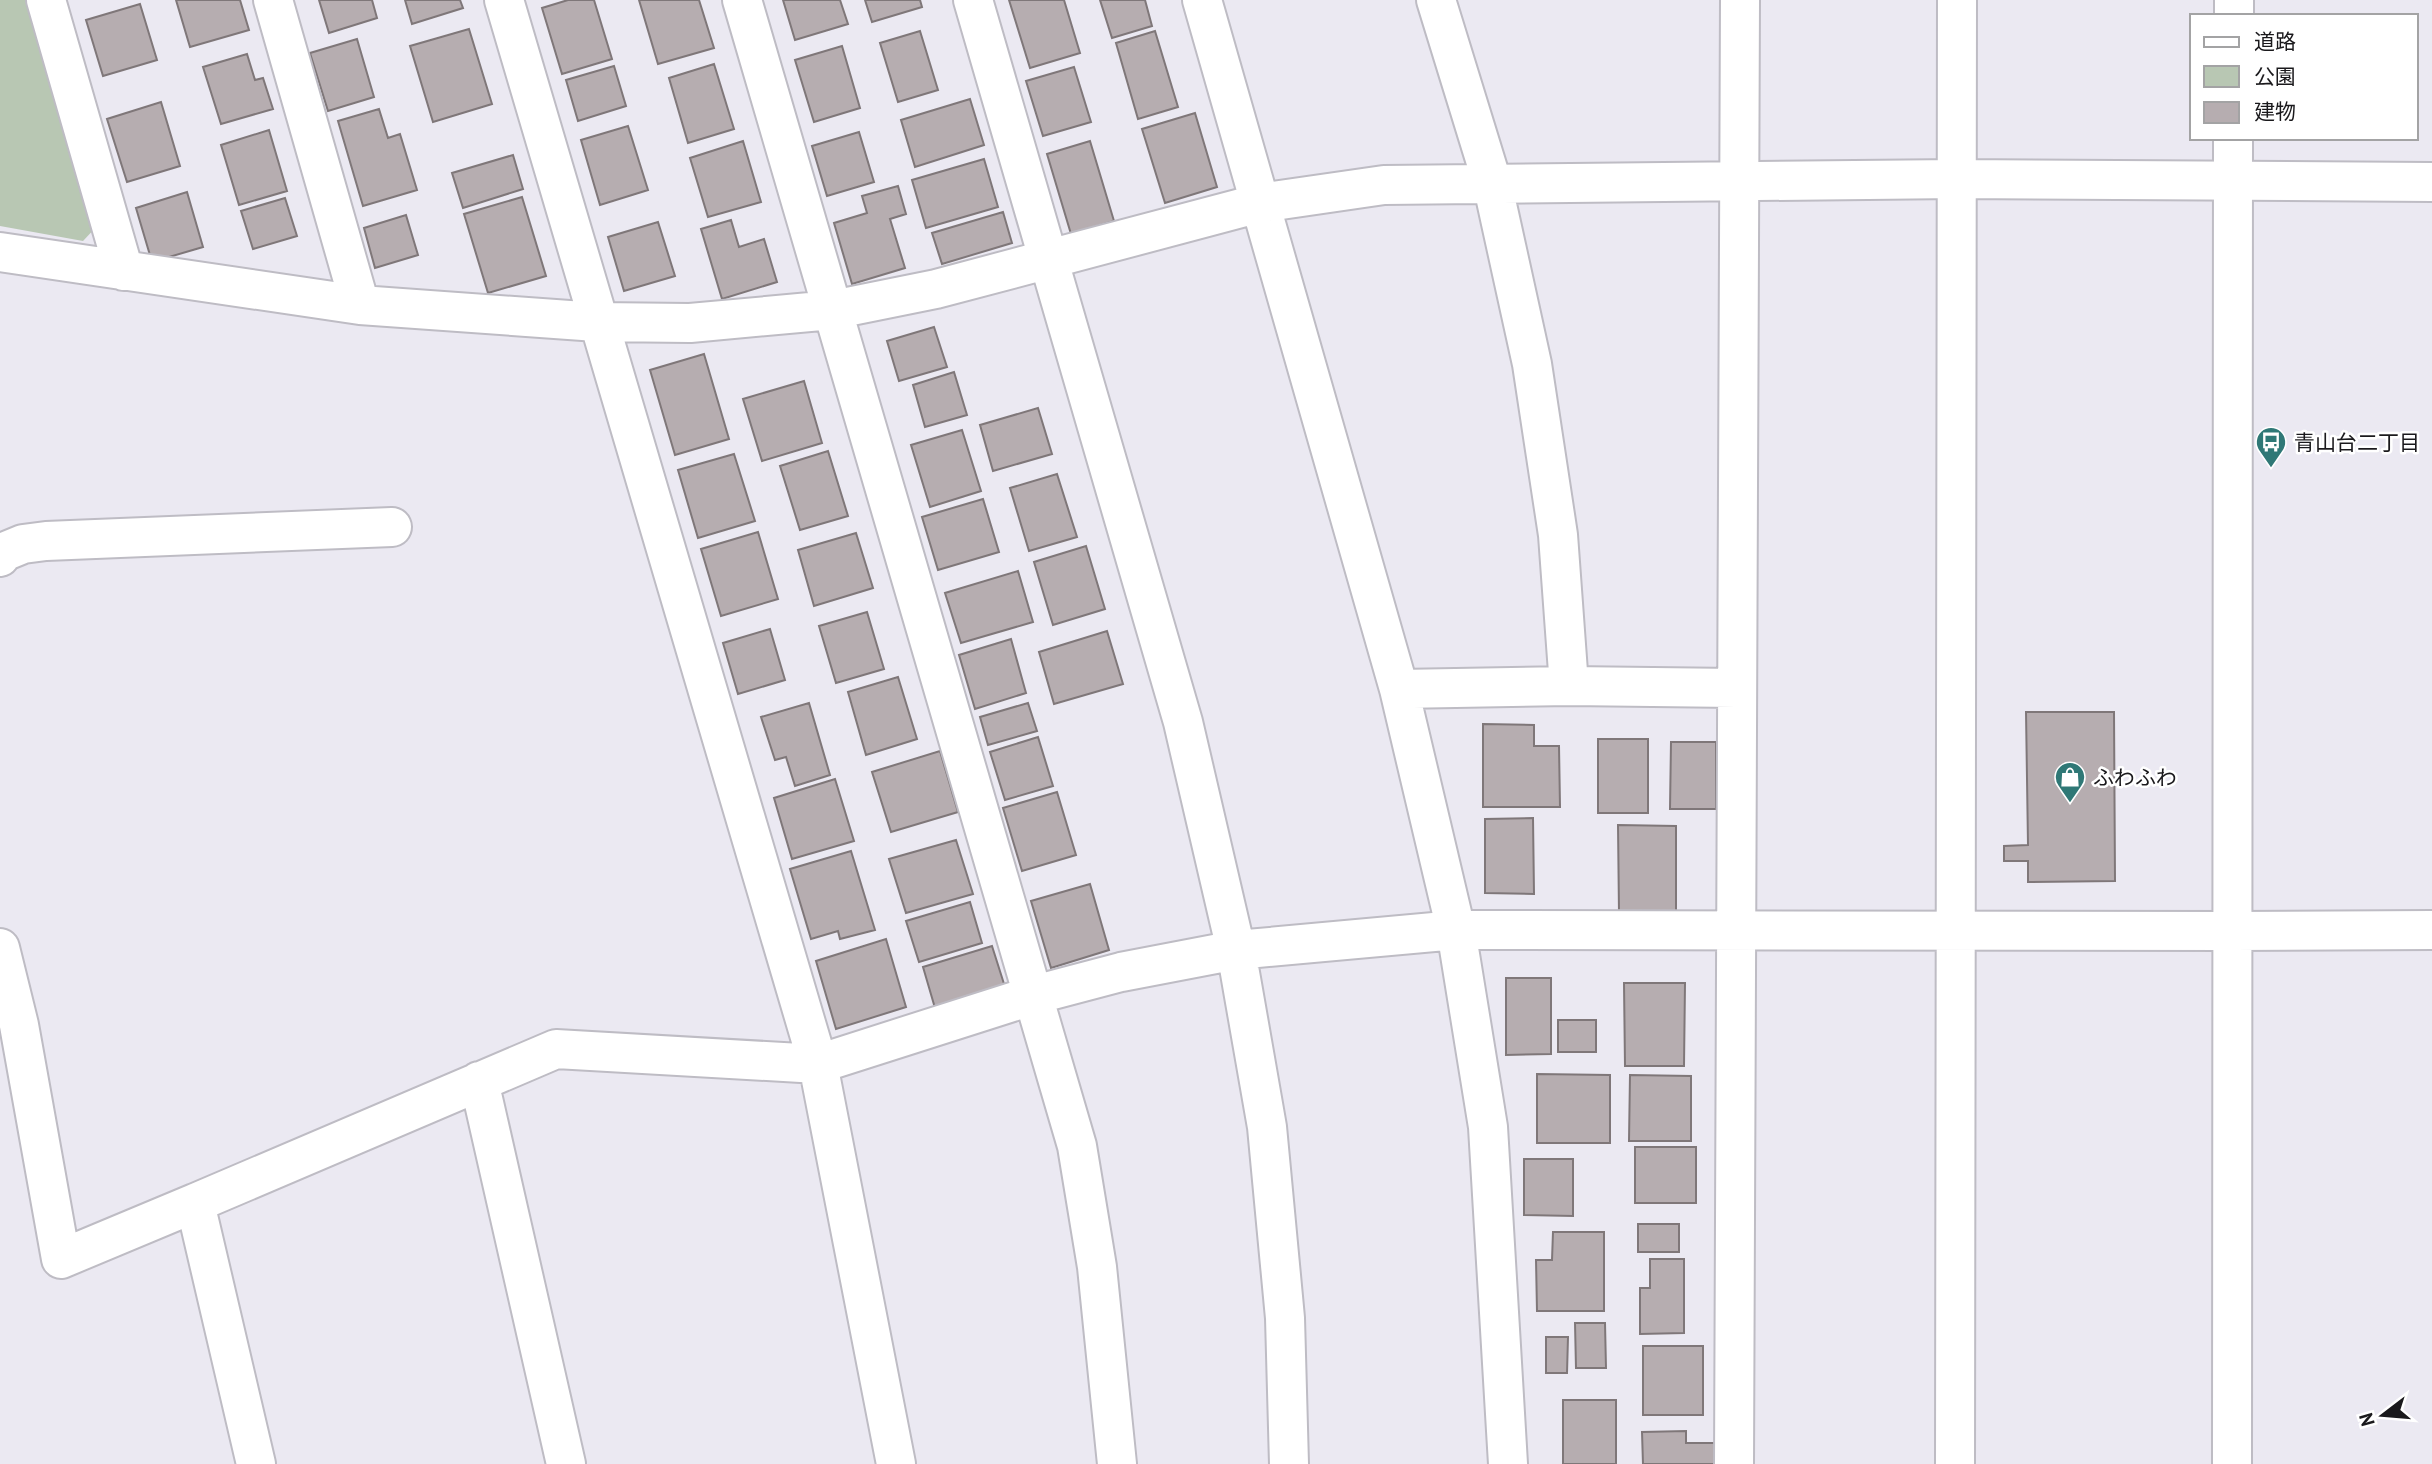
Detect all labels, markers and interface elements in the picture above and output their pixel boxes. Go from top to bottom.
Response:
legend [2190,14,2418,140]
text: 道路 [2254,28,2296,55]
text: 公園 [2254,63,2296,90]
text: 建物 [2254,98,2296,125]
bus stop icon: 青山台二丁目 [2254,425,2288,469]
place label: 青山台二丁目 [2294,429,2420,456]
shop icon: ふわふわ [2053,760,2087,804]
place label: ふわふわ [2093,764,2177,791]
north arrow [2348,1380,2418,1450]
text: N [2353,1410,2380,1429]

